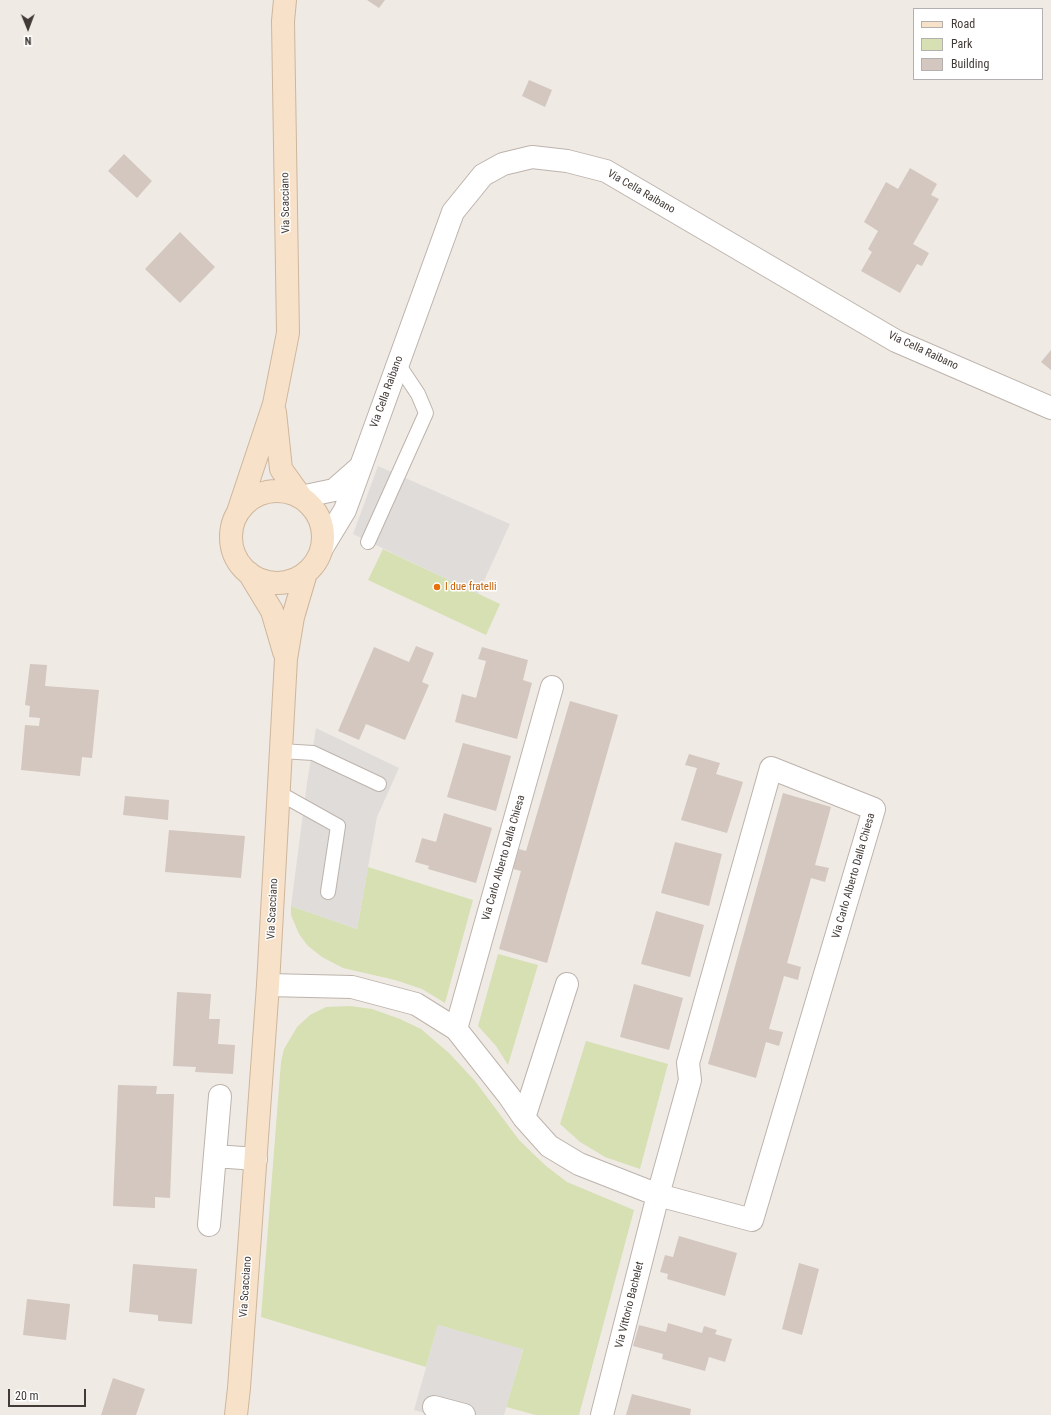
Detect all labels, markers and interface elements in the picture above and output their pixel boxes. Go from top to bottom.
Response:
north arrow [8,8,48,48]
legend [913,8,1043,80]
text: Road [951,17,975,31]
text: N [25,34,32,47]
text: Park [951,37,972,51]
text: Building [951,57,989,71]
street label: Via Cella Raibano [605,167,677,217]
street label: Via Scacciano [279,172,293,234]
street label: Via Cella Raibano [886,329,960,373]
street label: Via Cella Raibano [368,354,406,430]
place label: I due fratelli [445,580,497,594]
marker: I due fratelli [432,582,442,592]
street label: Via Carlo Alberto Dalla Chiesa [480,794,528,922]
street label: Via Carlo Alberto Dalla Chiesa [830,812,878,940]
street label: Via Scacciano [265,878,281,940]
street label: Via Scacciano [237,1256,255,1318]
street label: Via Vittorio Bachelet [613,1260,647,1350]
scale bar [10,1381,88,1407]
text: 20 m [15,1389,39,1403]

